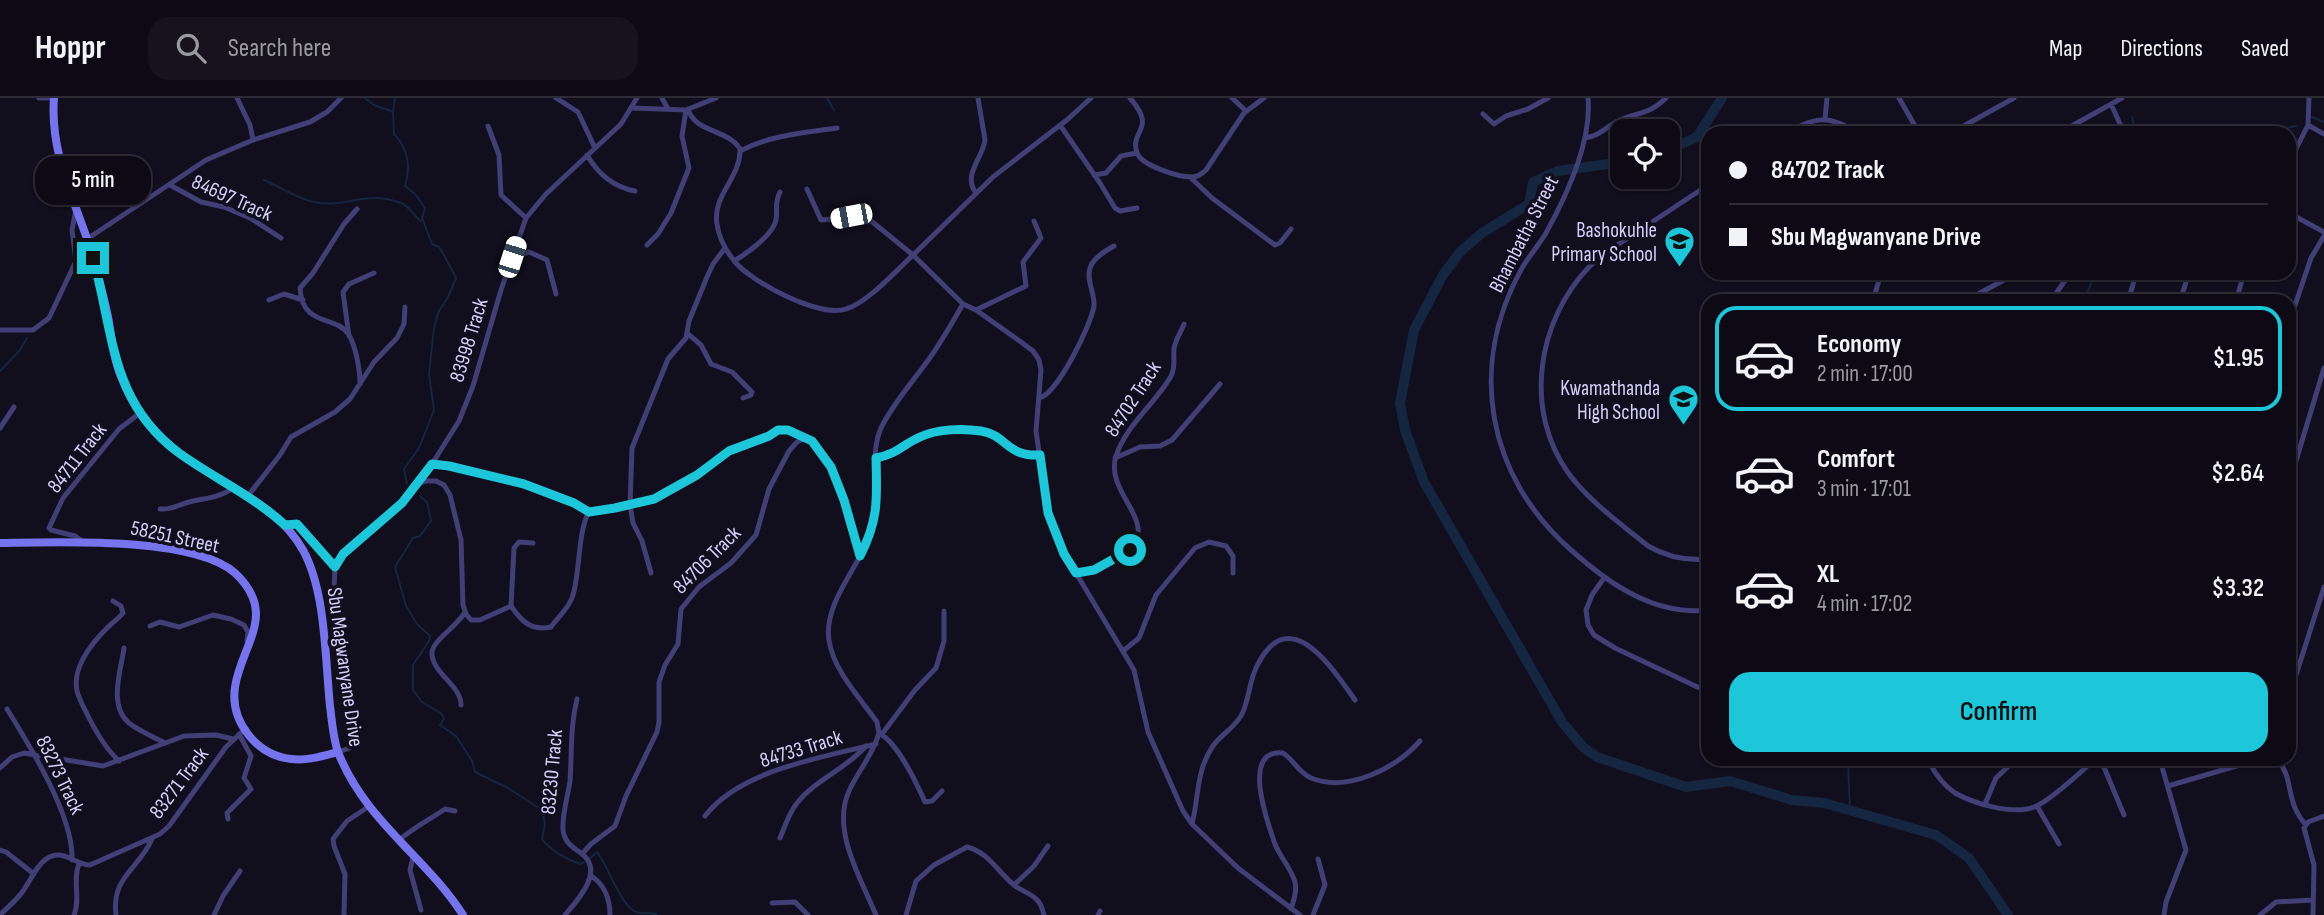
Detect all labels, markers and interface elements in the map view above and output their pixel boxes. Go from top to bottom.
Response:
search box [148,17,638,80]
text: Hoppr [35,28,106,68]
icon: search [172,29,210,67]
text: Search here [228,33,331,64]
text: Map [2049,34,2082,63]
text: Directions [2120,34,2203,63]
text: Saved [2241,34,2289,63]
map controls [1610,119,1680,189]
button: locate [1610,119,1680,189]
text: 84702 Track [1771,155,1885,186]
callout: 5 min [35,156,151,206]
text: 5 min [72,166,114,194]
street label: 84697 Track [188,169,276,227]
street label: Bhambatha Street [1484,171,1564,297]
car [829,202,874,230]
place label: Bashokuhle Primary School [1551,218,1657,267]
text: Sbu Magwanyane Drive [1771,222,1981,253]
school or university icon: Bashokuhle Primary School [1663,225,1697,269]
car [496,234,529,280]
route end [77,242,109,274]
street label: 83998 Track [444,295,494,385]
icon: car [1733,327,1796,390]
text: Economy [1817,329,1901,360]
text: $1.95 [2212,343,2264,374]
street label: 84702 Track [1099,356,1167,442]
text: 2 min · 17:00 [1817,360,1913,388]
place label: Kwamathanda High School [1560,376,1660,425]
school or university icon: Kwamathanda High School [1666,383,1700,427]
street label: 84711 Track [42,418,112,498]
icon: car [1733,442,1796,505]
text: Comfort [1817,444,1895,475]
text: $2.64 [2211,458,2264,489]
text: 3 min · 17:01 [1817,475,1911,503]
street label: 58251 Street [128,515,222,559]
street label: 84706 Track [668,521,746,599]
route start [1114,534,1146,566]
icon: car [1733,557,1796,620]
text: XL [1817,559,1839,590]
text: $3.32 [2212,573,2264,604]
street label: Sbu Magwanyane Drive [321,586,369,748]
text: 4 min · 17:02 [1817,590,1912,618]
button: Confirm [1729,672,2268,752]
street label: 84733 Track [757,725,845,773]
street label: 83230 Track [536,728,568,816]
street label: 83273 Track [30,732,90,818]
street label: 83271 Track [144,742,214,824]

